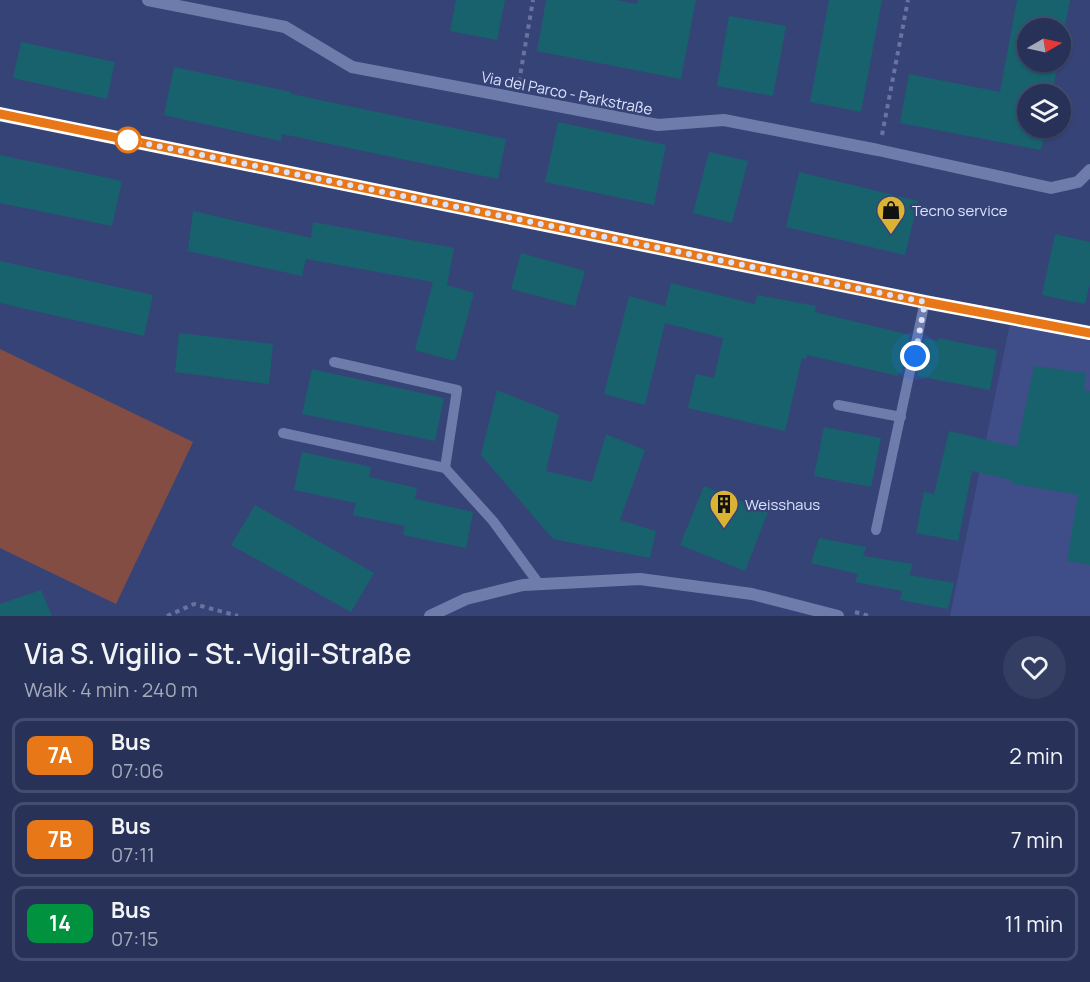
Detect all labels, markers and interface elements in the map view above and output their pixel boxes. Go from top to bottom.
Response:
north arrow [1017,18,1071,72]
map controls [1017,18,1071,138]
street label: Via del Parco - Parkstraße [480,66,655,120]
button: layers [1017,84,1071,138]
unlabelled marker [115,127,141,153]
shop icon: Tecno service [875,194,907,236]
place label: Tecno service [912,200,1008,221]
your location [900,341,930,371]
building icon: Weisshaus [708,488,740,530]
place label: Weisshaus [745,494,820,515]
text: Via S. Vigilio - St.-Vigil-Straße [24,634,411,672]
button: heart [1003,636,1066,699]
text: Walk · 4 min · 240 m [24,676,198,703]
text: Bus [111,727,151,757]
text: 7A [48,741,72,769]
text: 2 min [1009,741,1063,771]
text: 07:06 [111,757,164,784]
text: Bus [111,811,151,841]
text: 7B [48,825,72,853]
text: 7 min [1011,825,1063,855]
text: 07:11 [111,841,155,868]
text: Bus [111,895,151,925]
text: 14 [49,909,71,937]
text: 11 min [1005,909,1063,939]
text: 07:15 [111,925,159,952]

